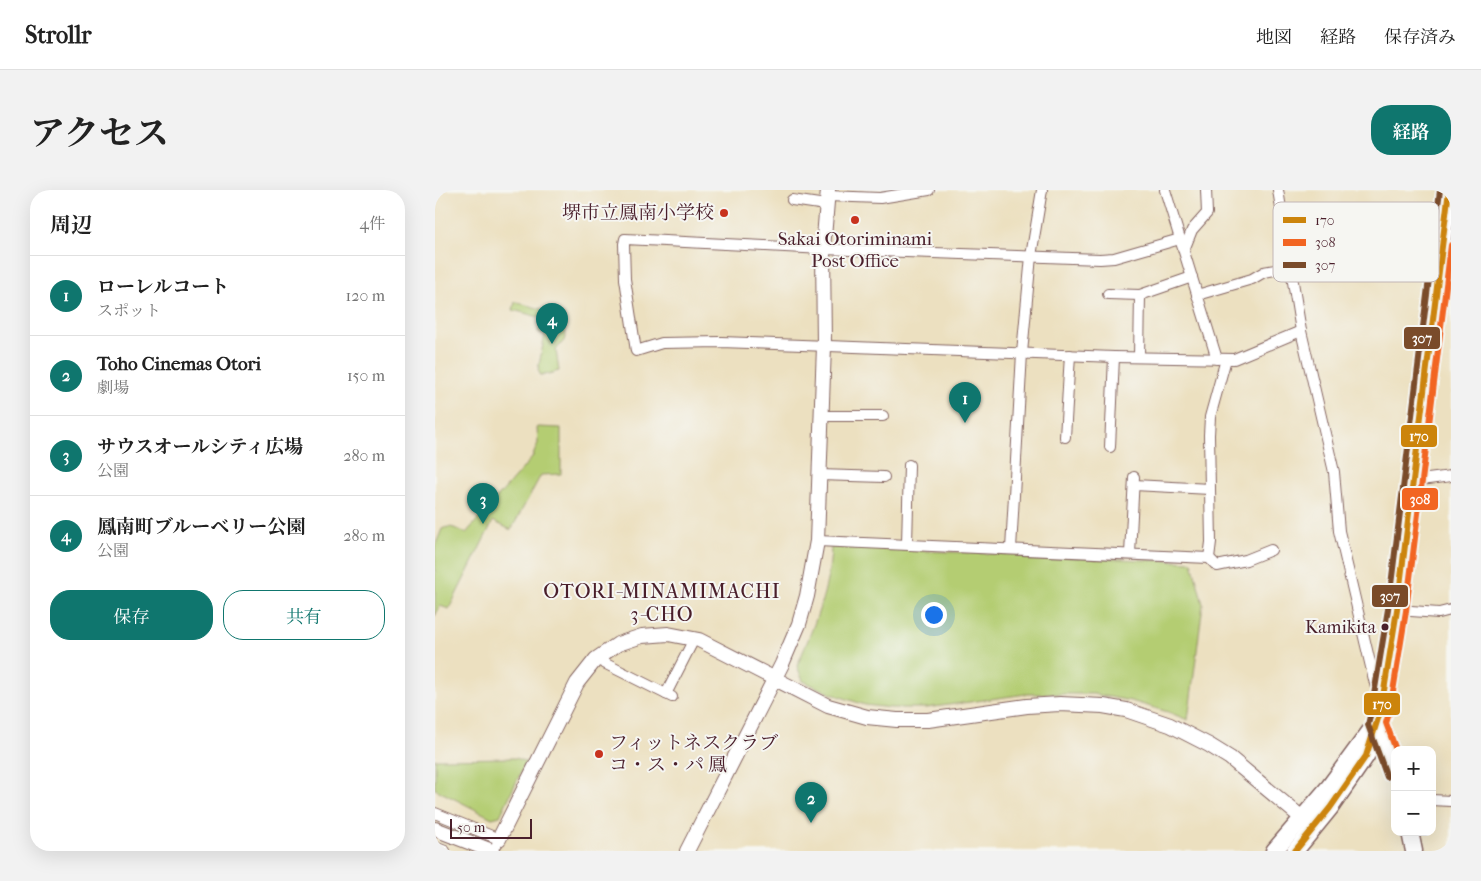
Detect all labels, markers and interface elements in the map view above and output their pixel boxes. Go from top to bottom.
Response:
text: Strollr [25,21,92,49]
text: 地図 [1256,27,1292,48]
text: 経路 [1320,27,1356,48]
text: 保存済み [1384,27,1456,48]
button: 経路 [1371,105,1451,155]
text: アクセス [30,113,169,154]
place label: 堺市立鳳南小学校 [562,202,714,224]
legend [1273,202,1439,282]
marker: 堺市立鳳南小学校 [718,207,730,219]
text: 170 [1315,212,1334,229]
text: 周辺 [50,213,92,237]
text: 4件 [360,214,385,233]
marker: Sakai Otoriminami Post Office [849,214,861,226]
place label: Sakai Otoriminami Post Office [778,228,933,272]
text: 308 [1315,234,1336,251]
text: 307 [1315,257,1335,274]
text: ローレルコート [97,276,229,298]
text: 1 [63,286,69,305]
text: 120 m [346,286,385,305]
text: スポット [97,301,161,320]
pin: 4 [536,303,568,344]
line badge: 307 [1403,326,1441,350]
text: 307 [1412,330,1432,347]
text: Toho Cinemas Otori [97,353,261,375]
text: 2 [62,366,70,385]
text: 150 m [347,366,385,385]
text: 劇場 [97,378,129,397]
pin: 1 [949,382,981,423]
line badge: 170 [1400,424,1438,448]
text: 170 [1409,428,1429,445]
text: サウスオールシティ広場 [97,436,303,458]
text: 3 [63,446,69,465]
text: 280 m [343,446,385,465]
text: 公園 [97,461,129,480]
pin: 3 [467,483,499,524]
line badge: 308 [1401,487,1439,511]
text: 308 [1410,491,1430,508]
text: 鳳南町ブルーベリー公園 [97,516,305,538]
text: 4 [61,526,71,545]
text: 280 m [343,526,385,545]
text: 公園 [97,541,129,560]
district label: OTORI-MINAMIMACHI 3-CHO [543,580,781,626]
line badge: 307 [1371,584,1409,608]
text: 307 [1380,588,1400,605]
button: 保存 [50,590,213,640]
button: 共有 [223,590,385,640]
your location [921,602,947,628]
place label: Kamikita [1305,617,1377,638]
marker: Kamikita [1380,622,1390,632]
line badge: 170 [1363,692,1401,716]
text: 170 [1372,696,1392,713]
place label: フィットネスクラブ コ・ス・パ 鳳 [609,732,778,776]
map controls [1391,746,1436,836]
button: + [1391,746,1436,791]
marker: フィットネスクラブ コ・ス・パ 鳳 [593,748,605,760]
pin: 2 [795,782,827,823]
button: − [1391,791,1436,836]
scale bar [450,816,533,839]
text: 50 m [457,819,485,836]

